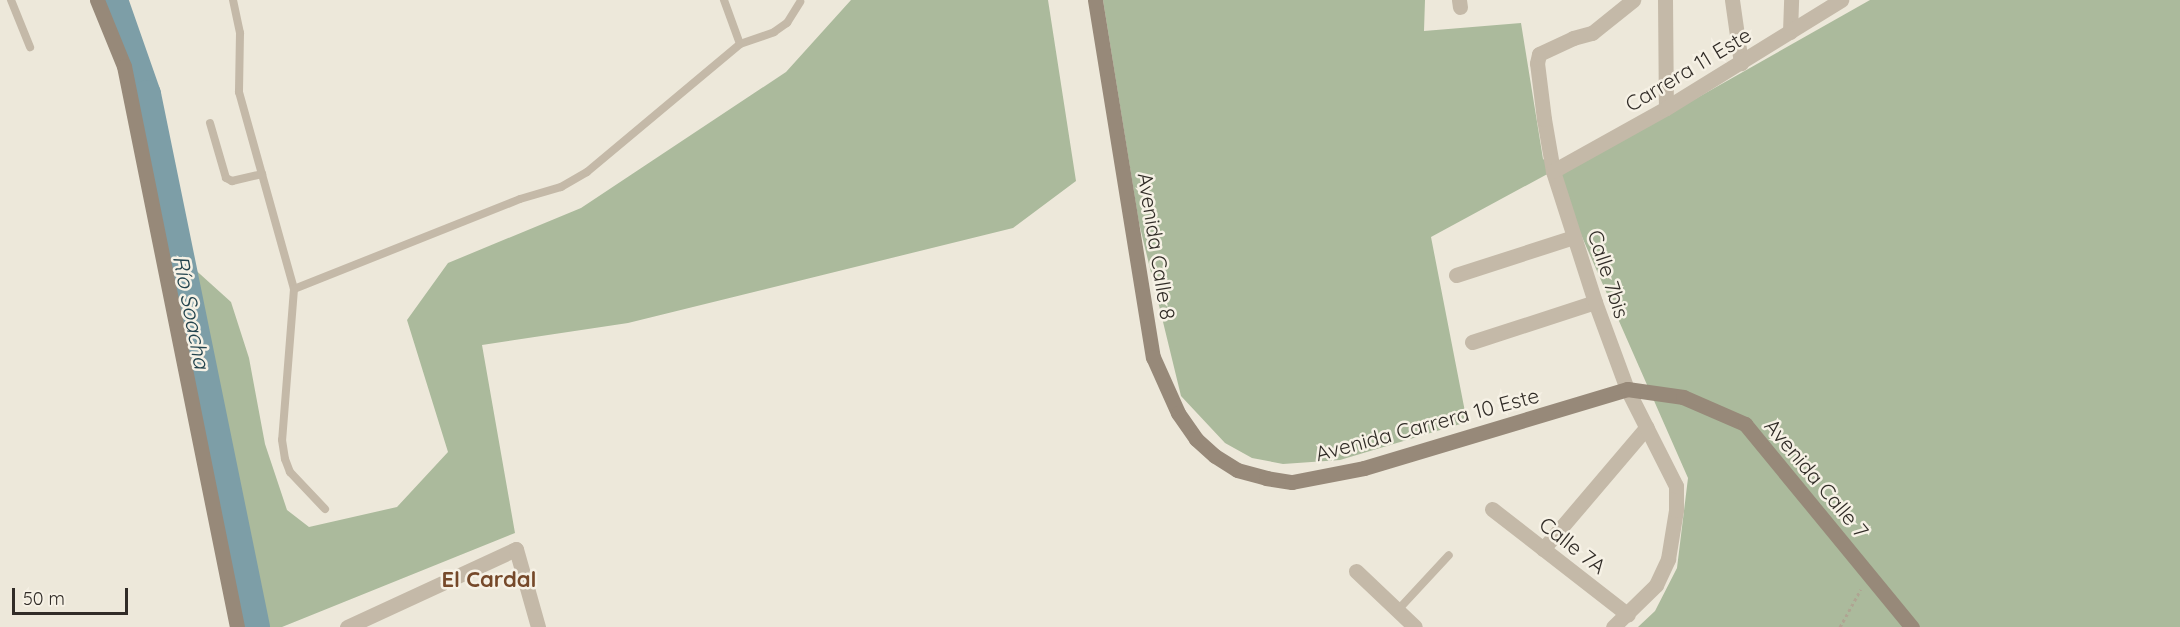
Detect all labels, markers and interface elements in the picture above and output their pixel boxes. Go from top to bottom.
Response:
street label: Carrera 11 Este [1621,22,1755,116]
street label: Avenida Calle 8 [1133,171,1181,321]
street label: Calle 7bis [1583,227,1635,321]
water label: Río Soacha [167,253,215,371]
street label: Avenida Carrera 10 Este [1312,382,1542,466]
street label: Avenida Calle 7 [1760,413,1874,543]
street label: Calle 7A [1535,511,1611,579]
district label: El Cardal [442,567,536,593]
scale bar [15,576,130,614]
text: 50 m [23,587,65,610]

